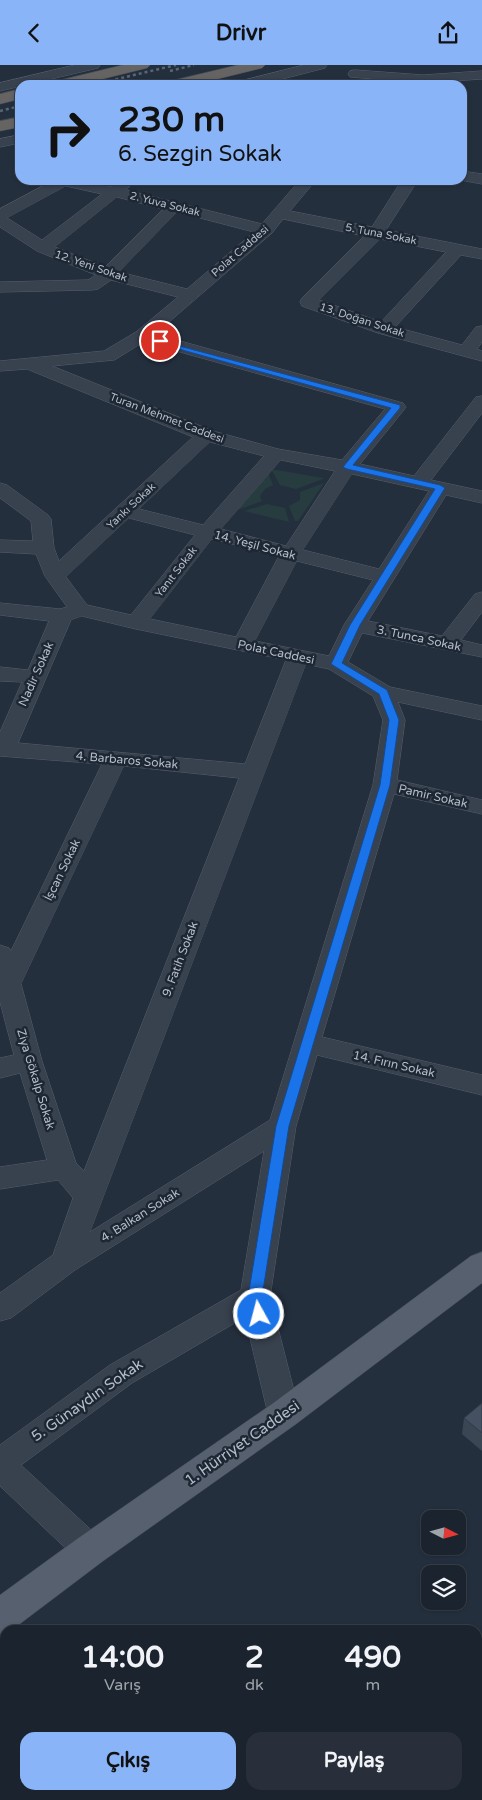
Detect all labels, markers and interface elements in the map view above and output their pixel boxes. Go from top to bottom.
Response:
icon: back [20,19,48,47]
icon: share [434,19,462,47]
text: Drivr [216,20,266,46]
text: 230 m [118,99,225,141]
icon: right [35,100,100,165]
text: 6. Sezgin Sokak [118,141,282,167]
street label: 2. Yuva Sokak [129,189,201,219]
street label: 5. Tuna Sokak [344,221,418,247]
street label: Polat Caddesi [209,223,271,279]
street label: 12. Yeni Sokak [53,248,129,284]
street label: 13. Doğan Sokak [318,300,406,340]
pin [139,320,181,362]
icon: arrive [146,327,174,355]
street label: Turan Mehmet Caddesi [108,390,226,446]
street label: Yankı Sokak [104,480,158,532]
street label: 14. Yeşil Sokak [213,527,298,563]
street label: Yanıt Sokak [152,544,200,600]
street label: 3. Tunca Sokak [376,622,463,654]
street label: Polat Caddesi [236,637,316,667]
street label: Nadir Sokak [16,639,57,708]
street label: 4. Barbaros Sokak [75,749,179,771]
street label: Pamir Sokak [397,781,469,811]
street label: İşcan Sokak [41,836,83,903]
street label: 9. Fatih Sokak [159,919,201,998]
street label: Ziya Gökalp Sokak [14,1027,58,1131]
street label: 14. Fırın Sokak [352,1048,437,1080]
street label: 4. Balkan Sokak [98,1185,182,1245]
position arrow [232,1287,284,1339]
street label: 5. Günaydın Sokak [28,1355,146,1445]
street label: 1. Hürriyet Caddesi [181,1397,303,1489]
north arrow [421,1510,466,1555]
map controls [421,1510,466,1610]
button: layers [421,1565,466,1610]
text: 14:00 [81,1639,164,1676]
text: 2 [245,1639,264,1676]
text: 490 [345,1639,401,1676]
text: Varış [104,1675,141,1695]
text: dk [245,1675,264,1695]
text: m [366,1675,380,1695]
button: Çıkış [20,1732,236,1790]
button: Paylaş [246,1732,462,1790]

